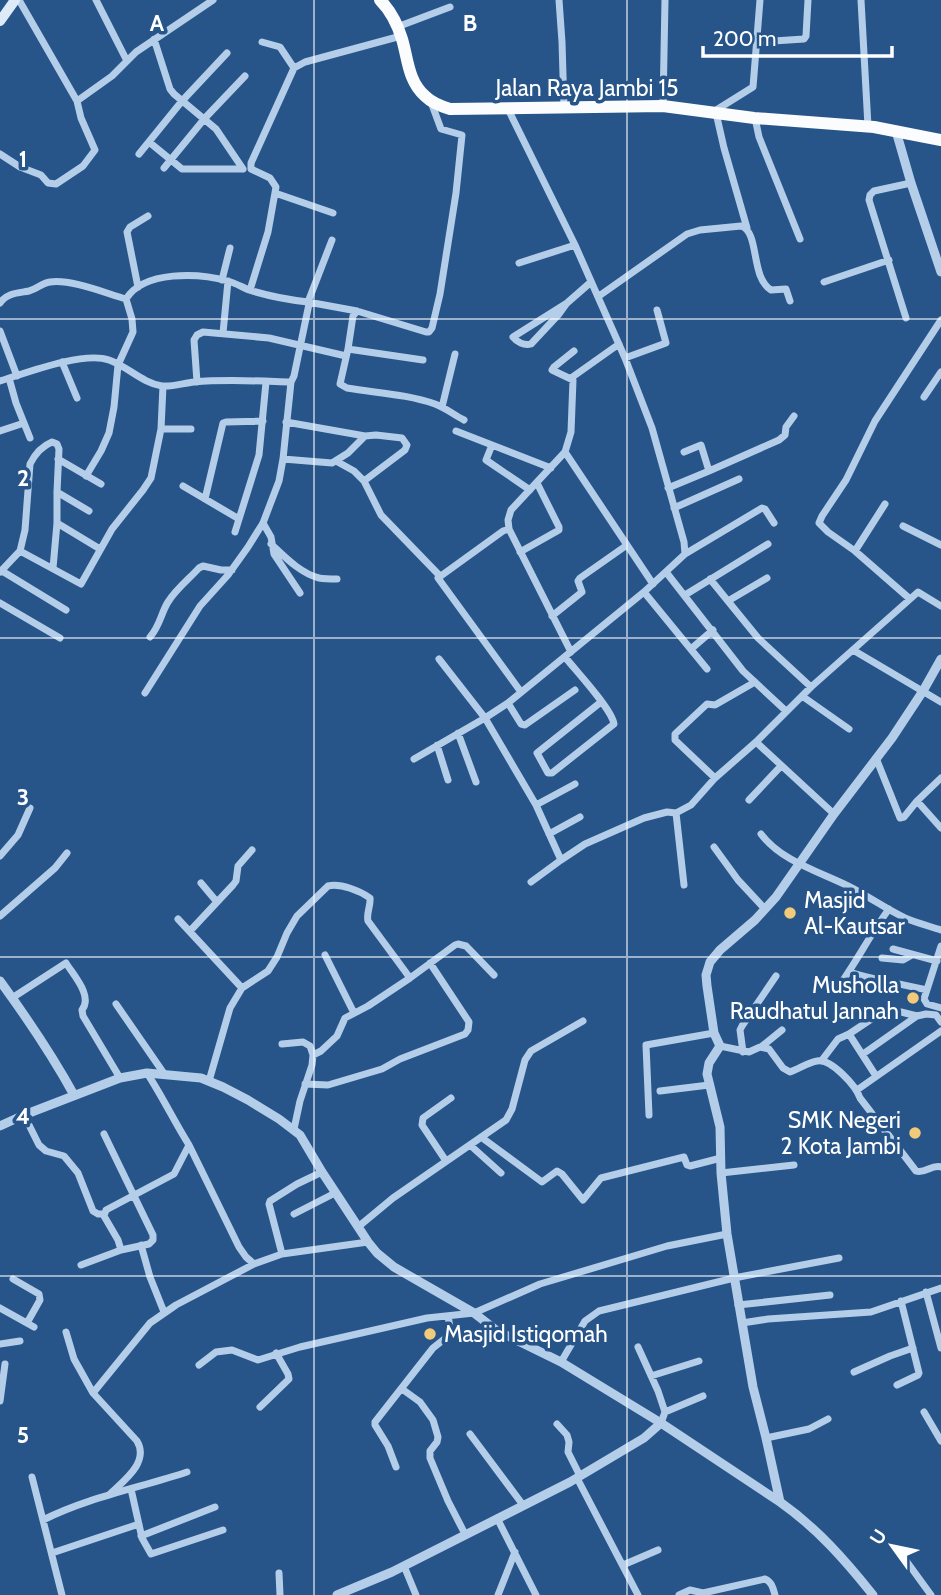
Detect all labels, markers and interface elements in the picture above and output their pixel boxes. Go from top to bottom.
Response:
text: A [150,9,165,37]
text: B [463,9,477,37]
scale bar [703,14,892,58]
text: 200 m [713,26,776,51]
street label: Jalan Raya Jambi 15 [495,74,678,102]
text: 1 [19,145,27,173]
text: 2 [17,464,29,492]
text: 3 [17,783,29,811]
place label: Masjid Al-Kautsar [804,886,906,940]
marker: Masjid Al-Kautsar [782,905,798,921]
place label: Musholla Raudhatul Jannah [730,971,899,1025]
marker: Musholla Raudhatul Jannah [905,990,921,1006]
text: 4 [16,1102,30,1130]
place label: SMK Negeri 2 Kota Jambi [781,1106,901,1160]
marker: SMK Negeri 2 Kota Jambi [907,1125,923,1141]
place label: Masjid Istiqomah [444,1320,608,1348]
marker: Masjid Istiqomah [422,1326,438,1342]
text: 5 [17,1421,29,1449]
north arrow [857,1511,927,1581]
text: U [865,1525,892,1549]

